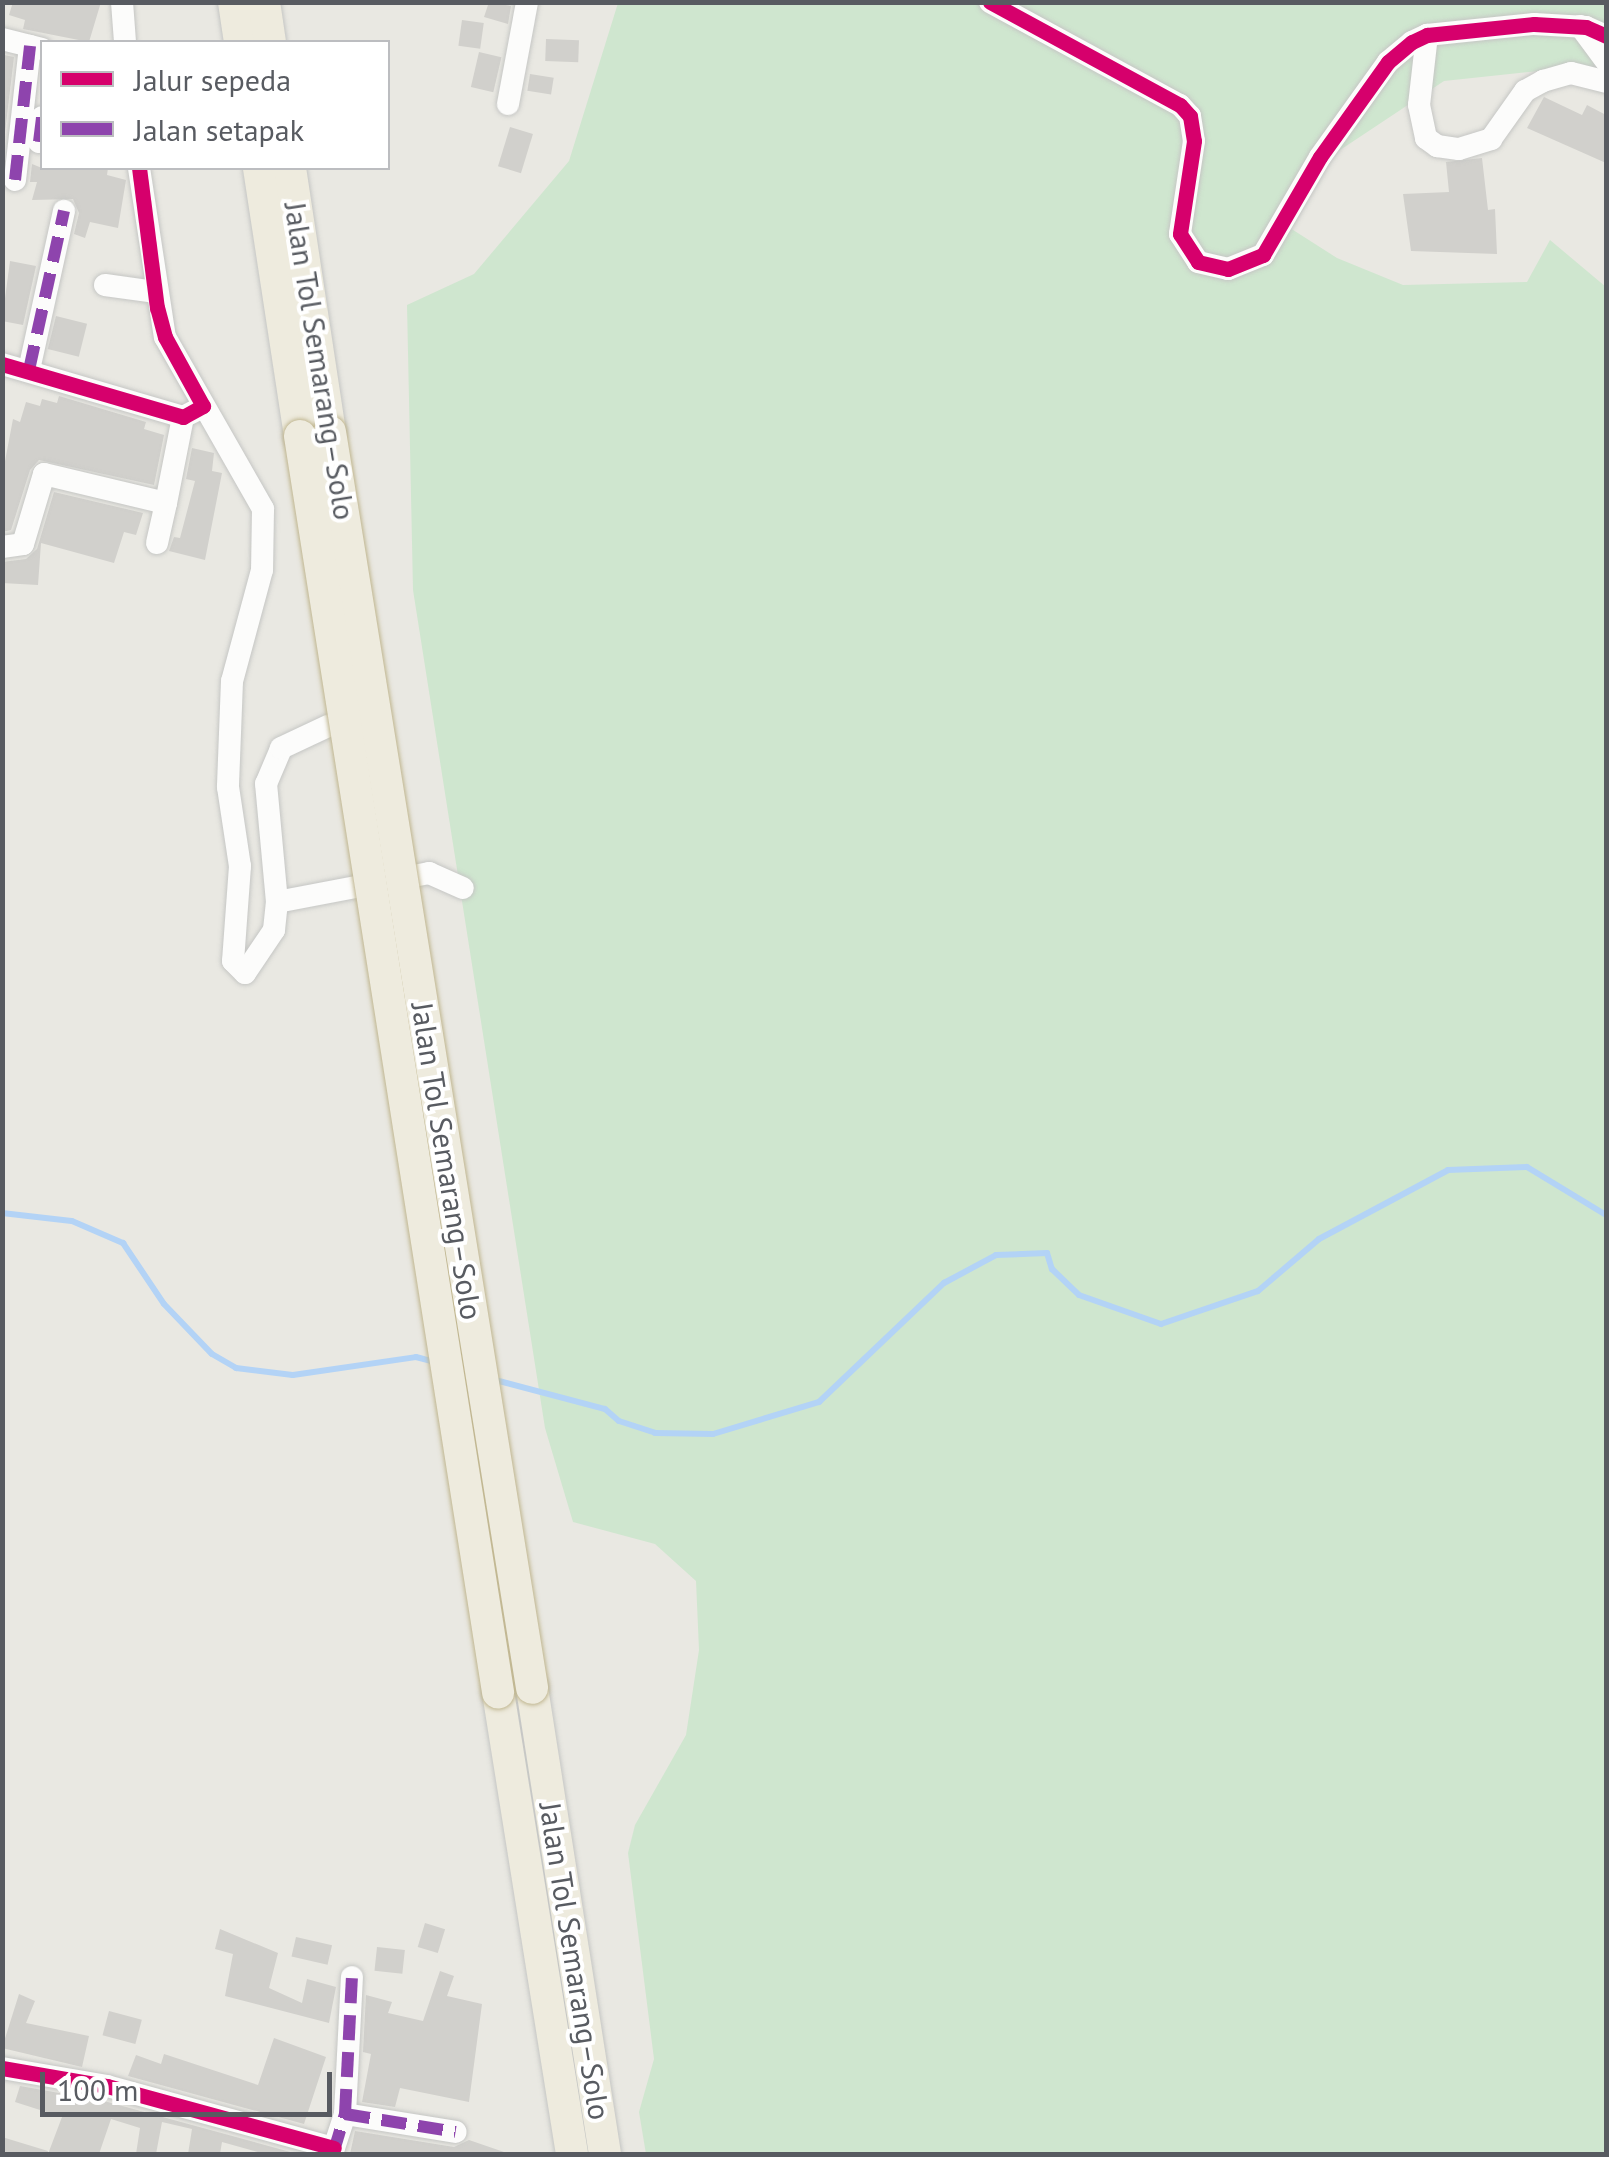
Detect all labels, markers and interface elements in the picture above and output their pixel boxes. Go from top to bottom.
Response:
legend [40,40,390,170]
text: Jalur sepeda [134,60,291,99]
text: Jalan setapak [134,110,304,149]
street label: Jalan Tol Semarang–Solo [277,199,363,523]
street label: Jalan Tol Semarang–Solo [404,999,490,1323]
street label: Jalan Tol Semarang–Solo [532,1799,618,2123]
scale bar [45,2052,338,2114]
text: 100 m [57,2070,138,2109]

